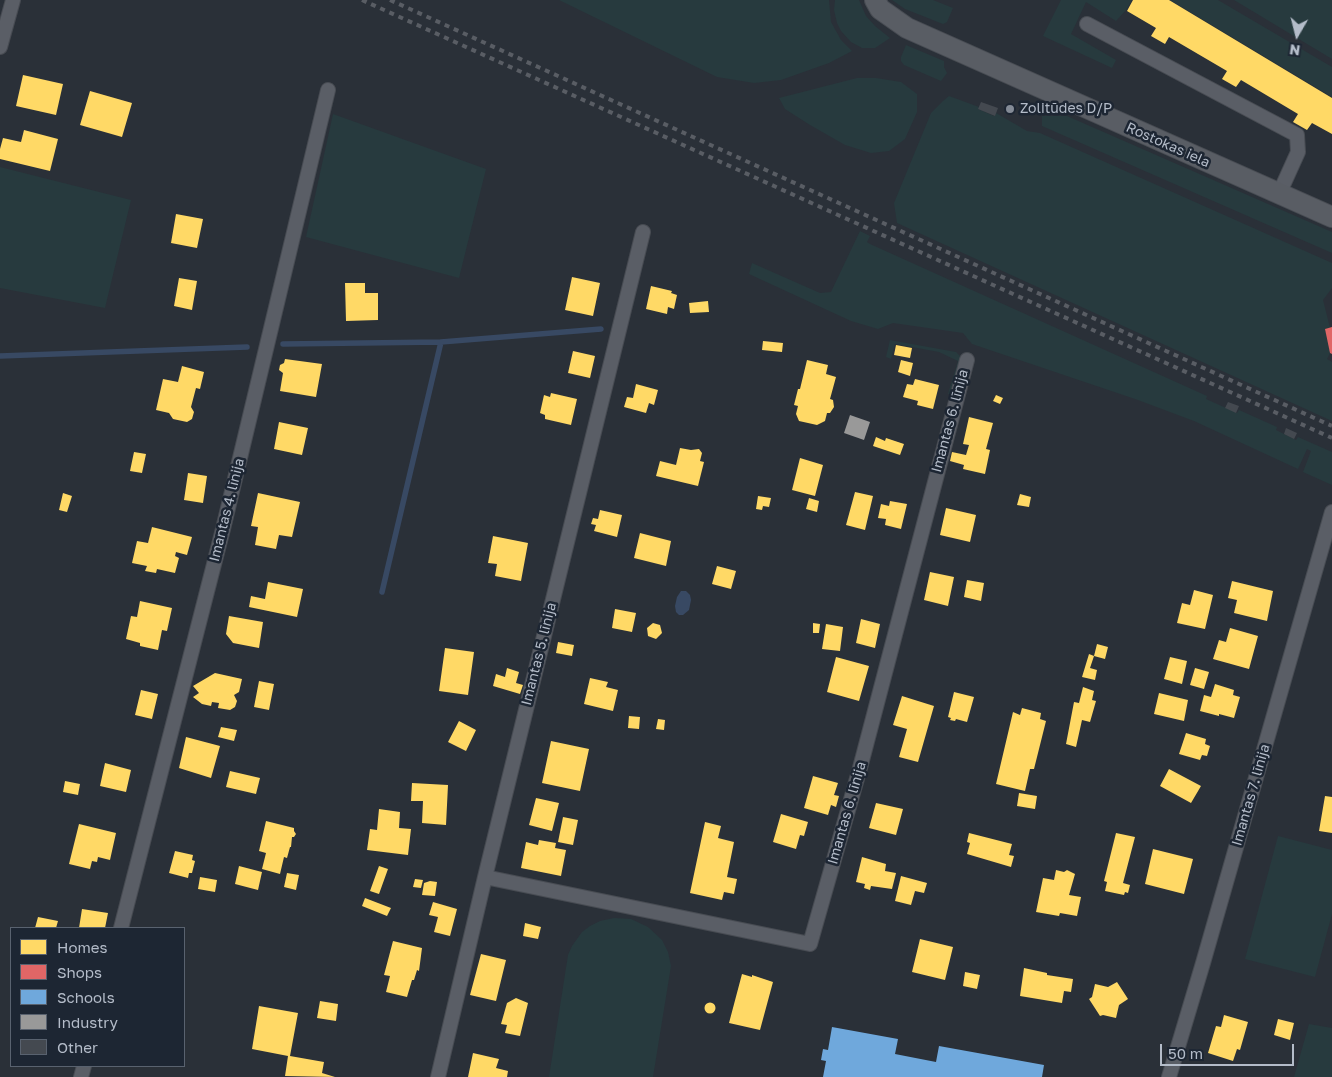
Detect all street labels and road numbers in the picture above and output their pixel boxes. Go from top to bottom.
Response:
street label: Rostokas iela [1123,119,1213,171]
street label: Imantas 6. līnija [928,368,972,474]
street label: Imantas 4. līnija [206,456,248,564]
street label: Imantas 5. līnija [518,601,560,707]
street label: Imantas 7. līnija [1228,742,1274,848]
street label: Imantas 6. līnija [824,760,870,866]

